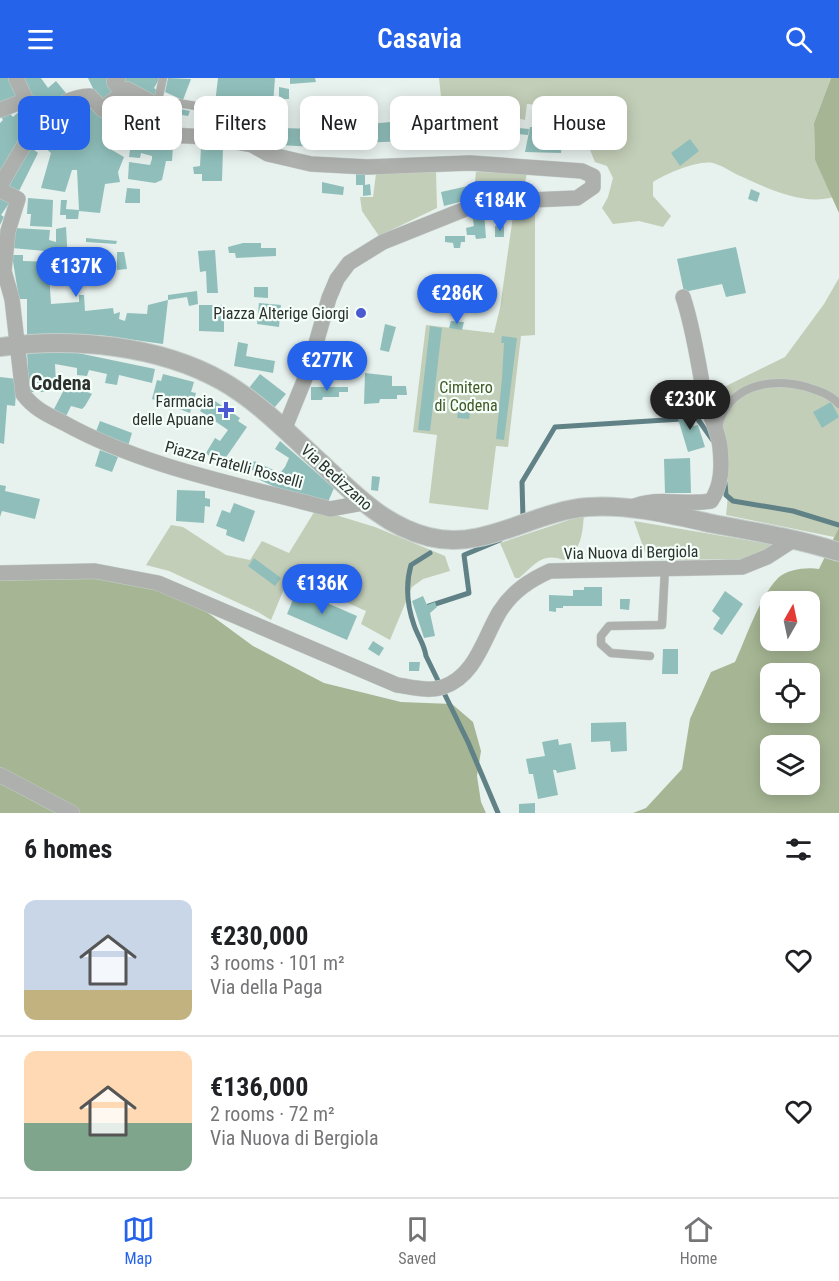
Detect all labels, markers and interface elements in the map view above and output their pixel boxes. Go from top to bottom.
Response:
icon: menu [24,23,57,56]
text: Casavia [377,23,462,55]
icon: search [782,23,815,56]
chip: Buy [18,96,90,150]
chip: Rent [102,96,182,150]
chip: Filters [194,96,288,150]
chip: New [300,96,378,150]
chip: Apartment [390,96,520,150]
chip: House [532,96,627,150]
pin: €184K [458,181,542,232]
text: €184K [474,188,526,212]
pin: €137K [34,247,118,298]
text: €137K [50,254,102,278]
pin: €286K [415,274,499,325]
text: €286K [431,281,483,305]
place label: Piazza Alterige Giorgi [213,304,349,323]
marker: Piazza Alterige Giorgi [354,306,368,320]
pin: €277K [285,341,369,392]
text: €277K [301,348,353,372]
district label: Codena [31,371,91,395]
park label: Cimitero di Codena [434,378,498,415]
pin: €230K [648,380,732,431]
text: €230K [664,387,716,411]
place label: Farmacia delle Apuane [132,392,214,429]
marker: Farmacia delle Apuane [219,403,233,417]
street label: Piazza Fratelli Rosselli [163,437,305,492]
street label: Via Bedizzano [297,440,376,514]
street label: Via Nuova di Bergiola [563,542,699,563]
pin: €136K [280,564,364,615]
text: €136K [296,571,348,595]
north arrow [760,591,820,651]
map controls [760,591,820,795]
button: locate [760,663,820,723]
button: layers [760,735,820,795]
icon: filters [782,833,815,866]
text: 6 homes [24,834,112,864]
text: €230,000 [210,921,308,951]
icon: home [72,924,144,996]
icon: heart [782,944,815,977]
text: 3 rooms · 101 m² [210,951,345,975]
text: Via della Paga [210,975,323,999]
text: €136,000 [210,1072,308,1102]
icon: home [72,1075,144,1147]
icon: heart [782,1095,815,1128]
text: 2 rooms · 72 m² [210,1102,335,1126]
text: Via Nuova di Bergiola [210,1126,378,1150]
tab: Map [122,1213,155,1268]
tab: Saved [398,1213,436,1268]
tab: Home [680,1213,717,1268]

